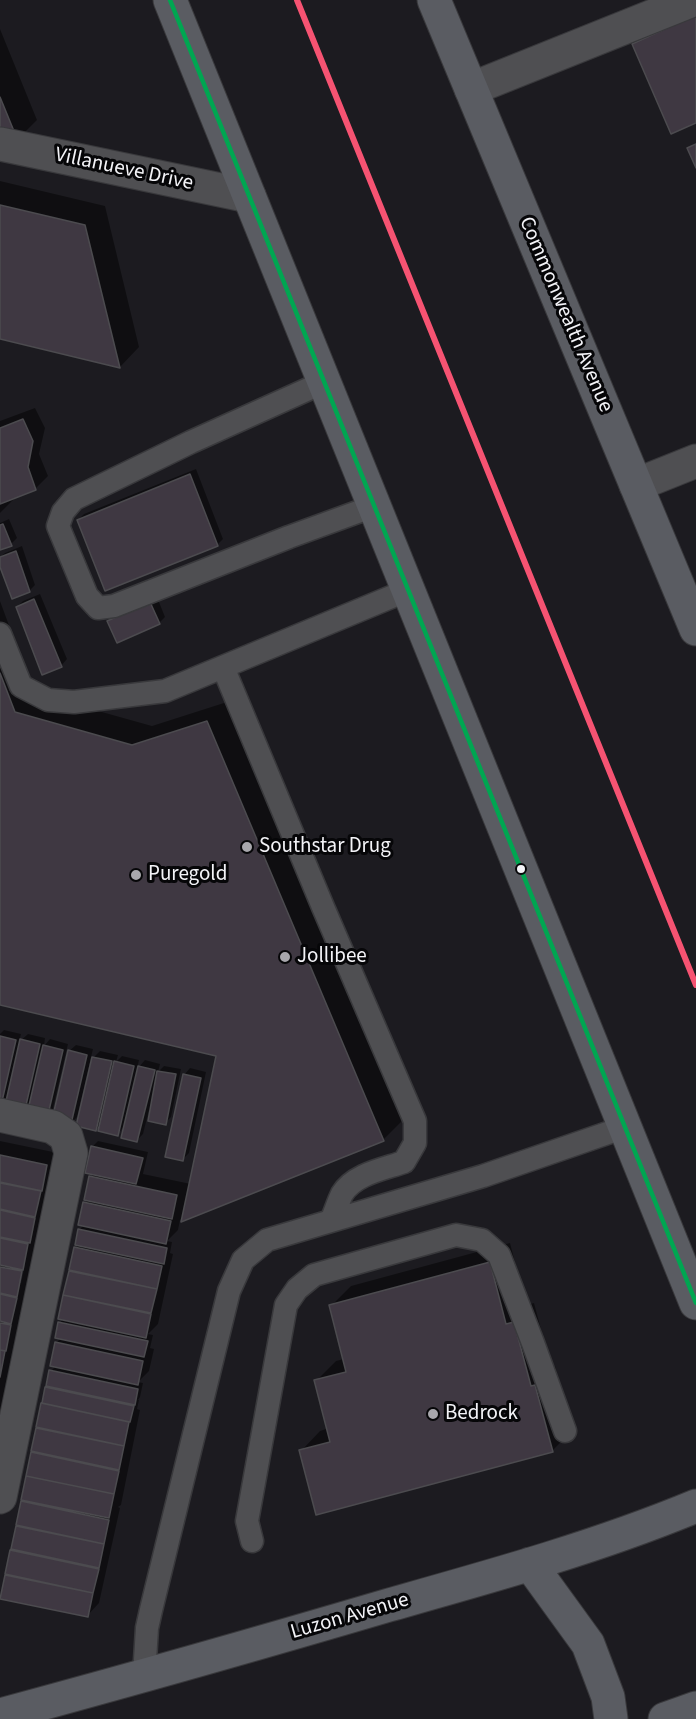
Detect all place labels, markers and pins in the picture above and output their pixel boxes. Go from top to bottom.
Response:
place label: Southstar Drug [259,834,391,860]
marker: Southstar Drug [240,840,254,854]
place label: Puregold [148,862,227,888]
unlabelled marker [515,863,527,875]
marker: Puregold [129,868,143,882]
place label: Jollibee [297,944,367,970]
marker: Jollibee [278,950,292,964]
place label: Bedrock [445,1401,518,1427]
marker: Bedrock [426,1407,440,1421]

